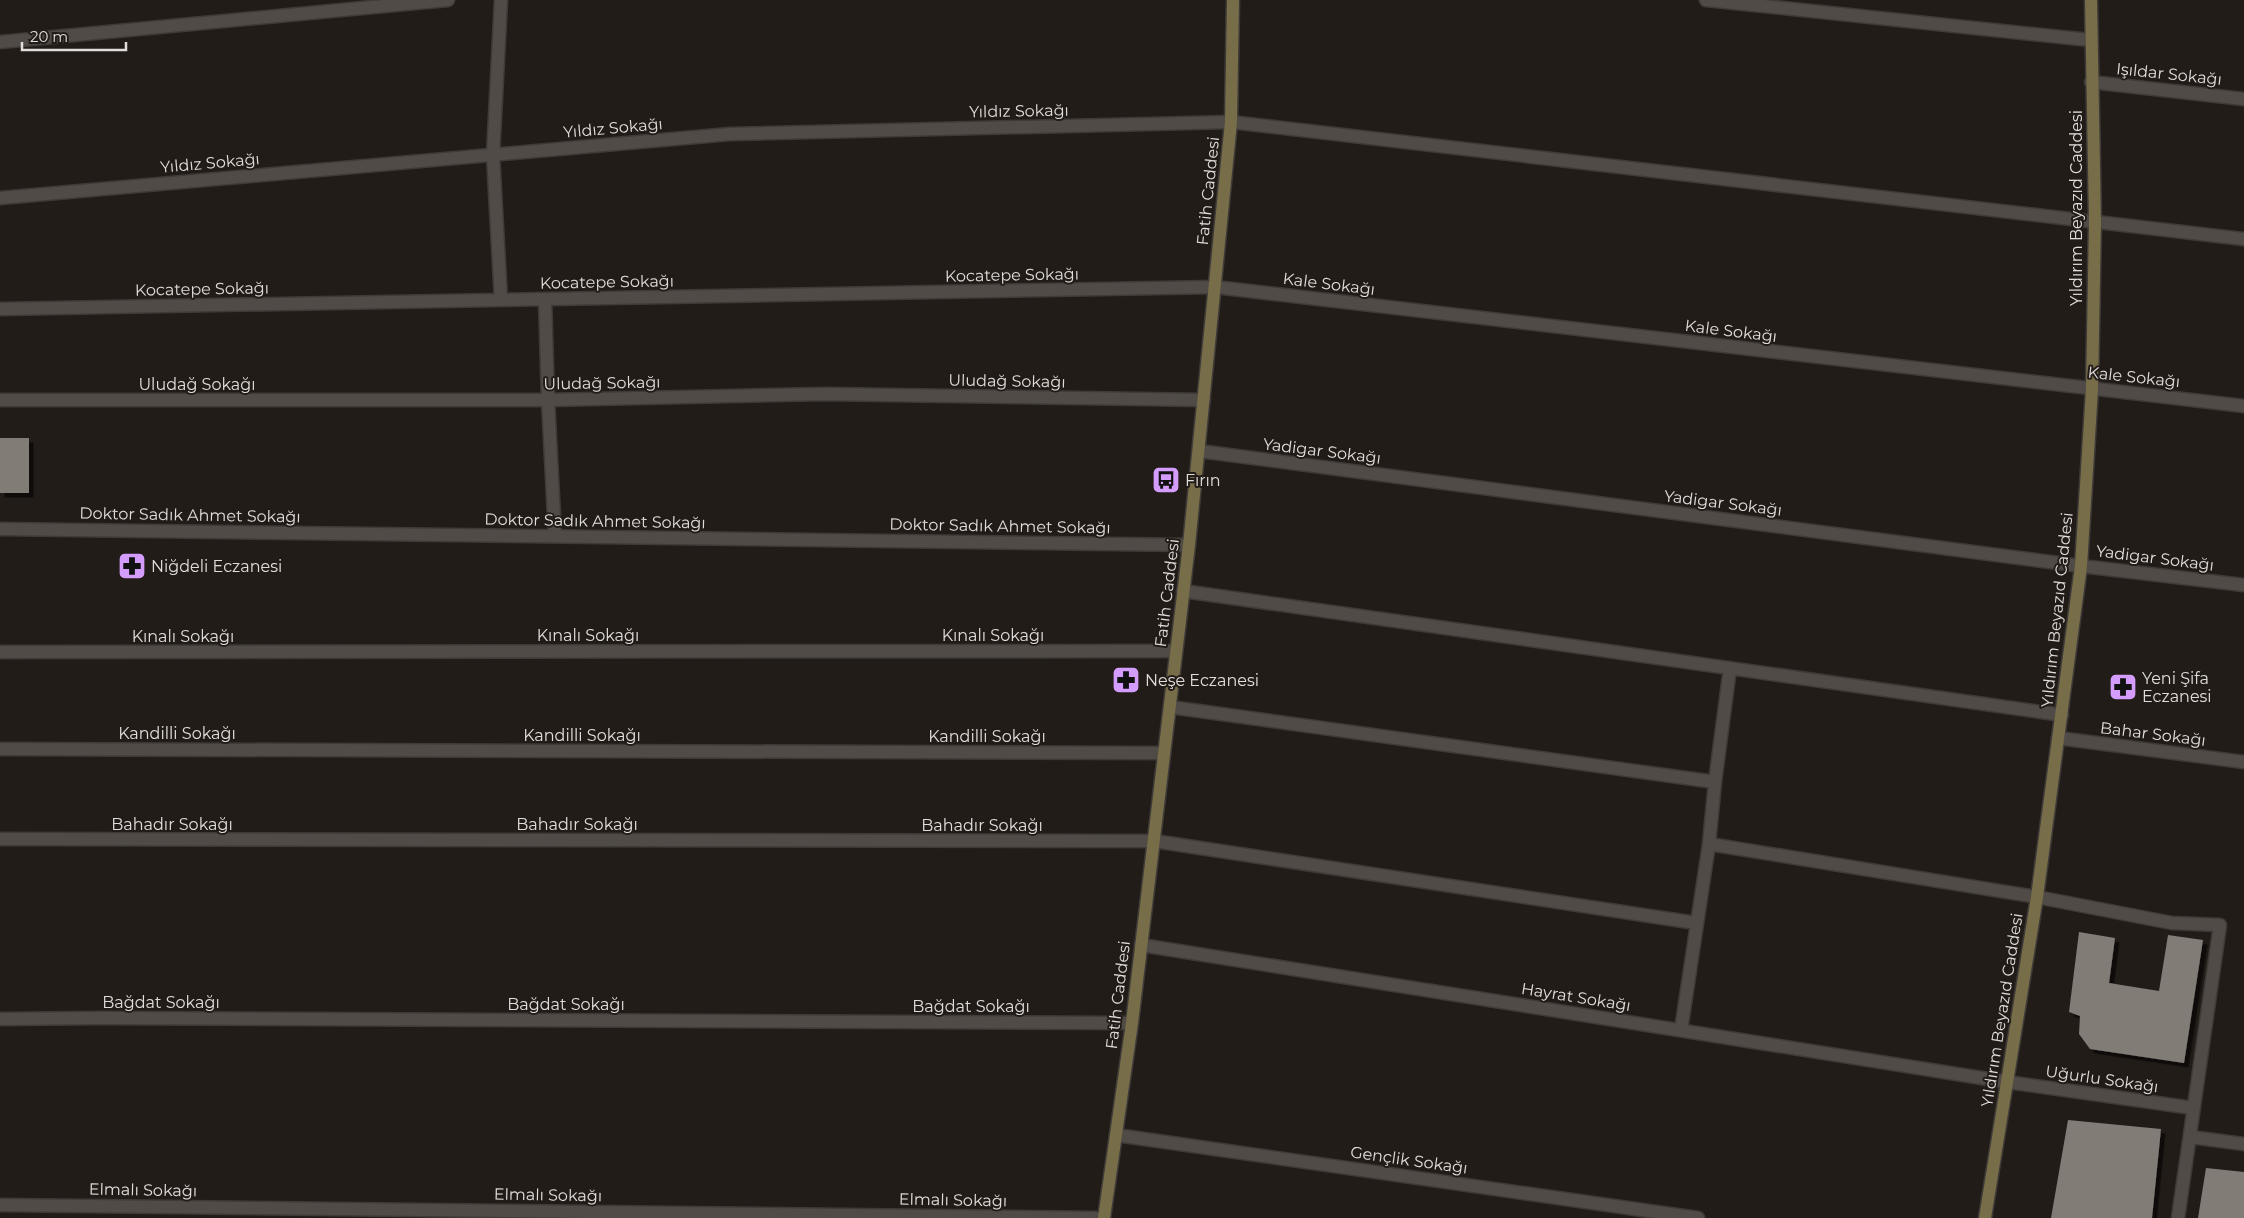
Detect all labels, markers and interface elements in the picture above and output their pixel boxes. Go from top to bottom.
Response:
scale bar [22,20,126,52]
text: 20 m [30,27,68,46]
street label: Işıldar Sokağı [2115,59,2223,89]
street label: Yıldız Sokağı [969,101,1069,121]
street label: Yıldırım Beyazıd Caddesi [2067,110,2086,306]
street label: Yıldız Sokağı [563,114,663,142]
street label: Fatih Caddesi [1193,136,1223,246]
street label: Yıldız Sokağı [160,149,260,177]
street label: Kocatepe Sokağı [945,264,1079,286]
street label: Kale Sokağı [1282,269,1376,299]
street label: Kocatepe Sokağı [540,271,674,293]
street label: Kocatepe Sokağı [135,278,269,300]
street label: Kale Sokağı [1684,316,1778,346]
street label: Kale Sokağı [2087,363,2181,391]
street label: Uludağ Sokağı [948,370,1066,392]
street label: Uludağ Sokağı [543,372,661,394]
street label: Uludağ Sokağı [138,375,256,394]
street label: Yadigar Sokağı [1262,434,1382,468]
bus stop icon: Fırın [1151,465,1181,495]
place label: Fırın [1185,471,1221,490]
street label: Yadigar Sokağı [1663,486,1783,520]
street label: Doktor Sadık Ahmet Sokağı [79,504,301,526]
street label: Doktor Sadık Ahmet Sokağı [484,510,706,532]
street label: Yıldırım Beyazıd Caddesi [2037,511,2077,709]
street label: Doktor Sadık Ahmet Sokağı [889,515,1111,537]
street label: Fatih Caddesi [1151,538,1183,648]
street label: Yadigar Sokağı [2095,541,2215,575]
pharmacy icon: Niğdeli Eczanesi [117,551,147,581]
place label: Niğdeli Eczanesi [151,557,282,576]
street label: Kınalı Sokağı [537,626,639,645]
street label: Kınalı Sokağı [942,626,1044,645]
street label: Kınalı Sokağı [132,627,234,646]
pharmacy icon: Neşe Eczanesi [1111,665,1141,695]
place label: Yeni Şifa Eczanesi [2142,669,2212,706]
place label: Neşe Eczanesi [1145,671,1259,690]
pharmacy icon: Yeni Şifa Eczanesi [2108,672,2138,702]
street label: Bahar Sokağı [2099,718,2207,750]
street label: Kandilli Sokağı [118,724,236,743]
street label: Kandilli Sokağı [523,726,641,745]
street label: Kandilli Sokağı [928,727,1046,746]
street label: Bahadır Sokağı [111,815,233,834]
street label: Bahadır Sokağı [516,815,638,834]
street label: Bahadır Sokağı [921,816,1043,835]
street label: Yıldırım Beyazıd Caddesi [1977,912,2027,1108]
street label: Fatih Caddesi [1102,940,1134,1050]
street label: Hayrat Sokağı [1520,979,1632,1015]
street label: Bağdat Sokağı [102,993,220,1012]
street label: Bağdat Sokağı [507,995,625,1014]
street label: Bağdat Sokağı [912,997,1030,1016]
street label: Uğurlu Sokağı [2044,1062,2160,1096]
street label: Gençlik Sokağı [1349,1142,1469,1178]
street label: Elmalı Sokağı [89,1180,197,1200]
street label: Elmalı Sokağı [494,1185,602,1205]
street label: Elmalı Sokağı [899,1190,1007,1210]

